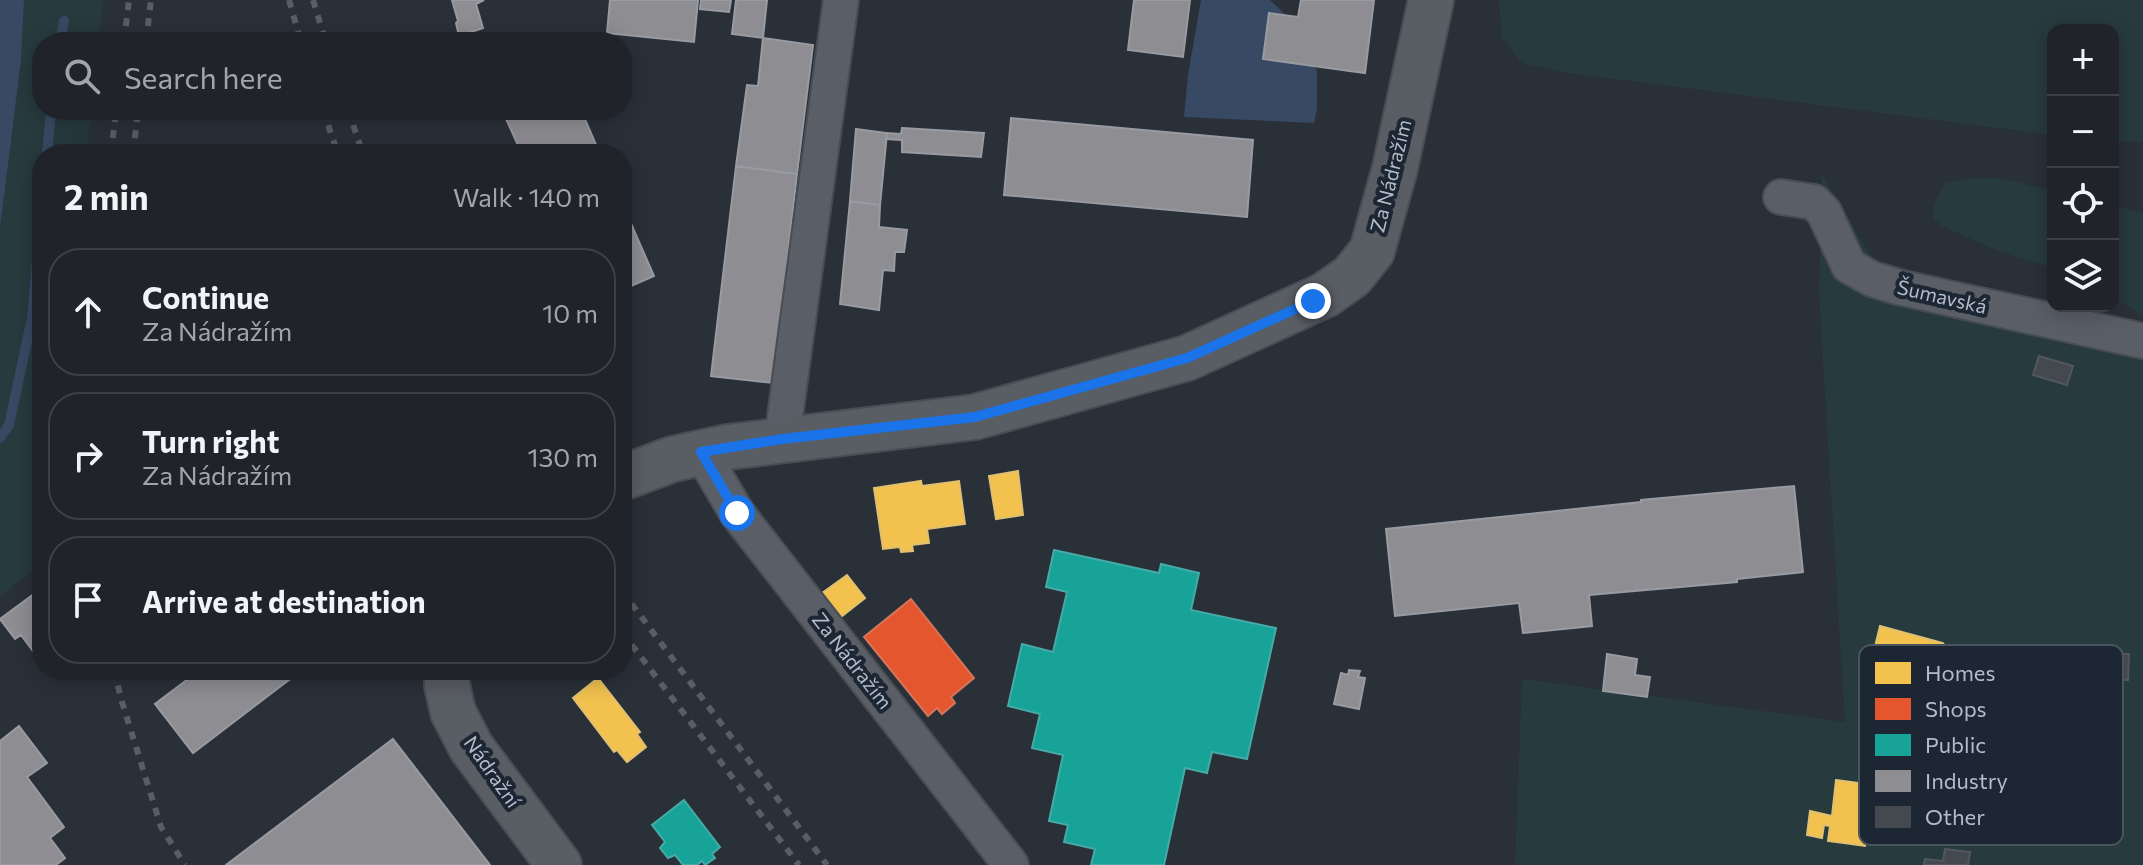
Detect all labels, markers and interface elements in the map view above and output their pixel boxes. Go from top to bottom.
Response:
map controls [2047,24,2119,312]
button: + [2047,24,2119,96]
search box [32,32,632,120]
icon: search [60,54,104,98]
text: Search here [124,58,283,95]
button: − [2047,96,2119,168]
street label: Za Nádražím [1364,117,1416,235]
button: locate [2047,168,2119,240]
text: 2 min [64,175,149,217]
text: Walk · 140 m [453,181,600,212]
button: layers [2047,240,2119,312]
street label: Šumavská [1895,274,1989,318]
text: Continue [142,278,269,315]
route end [1295,283,1331,319]
icon: ahead [66,290,110,334]
text: 10 m [542,297,598,328]
text: Za Nádražím [142,315,292,346]
text: Turn right [142,422,279,459]
icon: right [66,434,110,478]
text: 130 m [527,441,598,472]
text: Za Nádražím [142,459,292,490]
route start [719,495,755,531]
icon: arrive [66,578,110,622]
text: Arrive at destination [142,582,426,619]
street label: Za Nádražím [808,607,898,713]
legend [1859,645,2123,845]
text: Homes [1925,659,1995,686]
text: Shops [1925,695,1986,722]
street label: Nádražní [460,731,527,813]
text: Public [1925,731,1986,758]
text: Industry [1925,767,2008,794]
text: Other [1925,803,1985,830]

